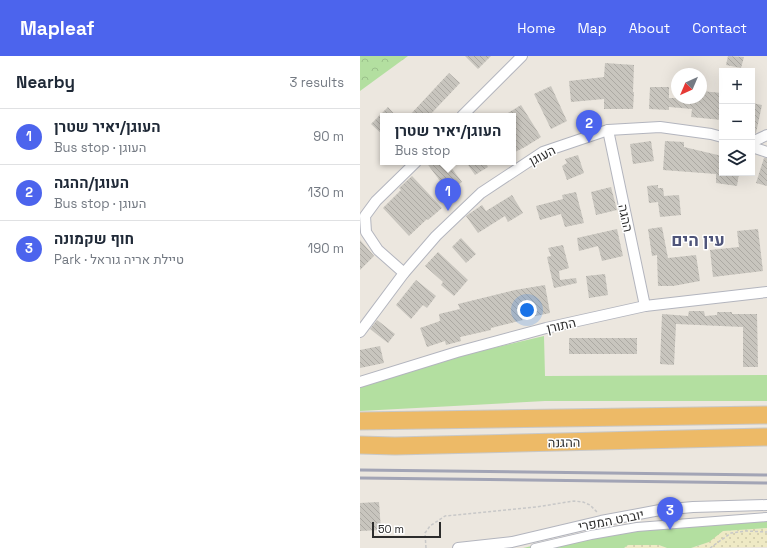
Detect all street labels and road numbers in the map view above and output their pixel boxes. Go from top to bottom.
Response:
street label: העוגן [526,142,558,169]
street label: ההגה [614,203,637,234]
street label: התורן [545,314,578,337]
street label: ההגנה [548,434,580,451]
street label: יוברט המפרי [577,506,645,535]

